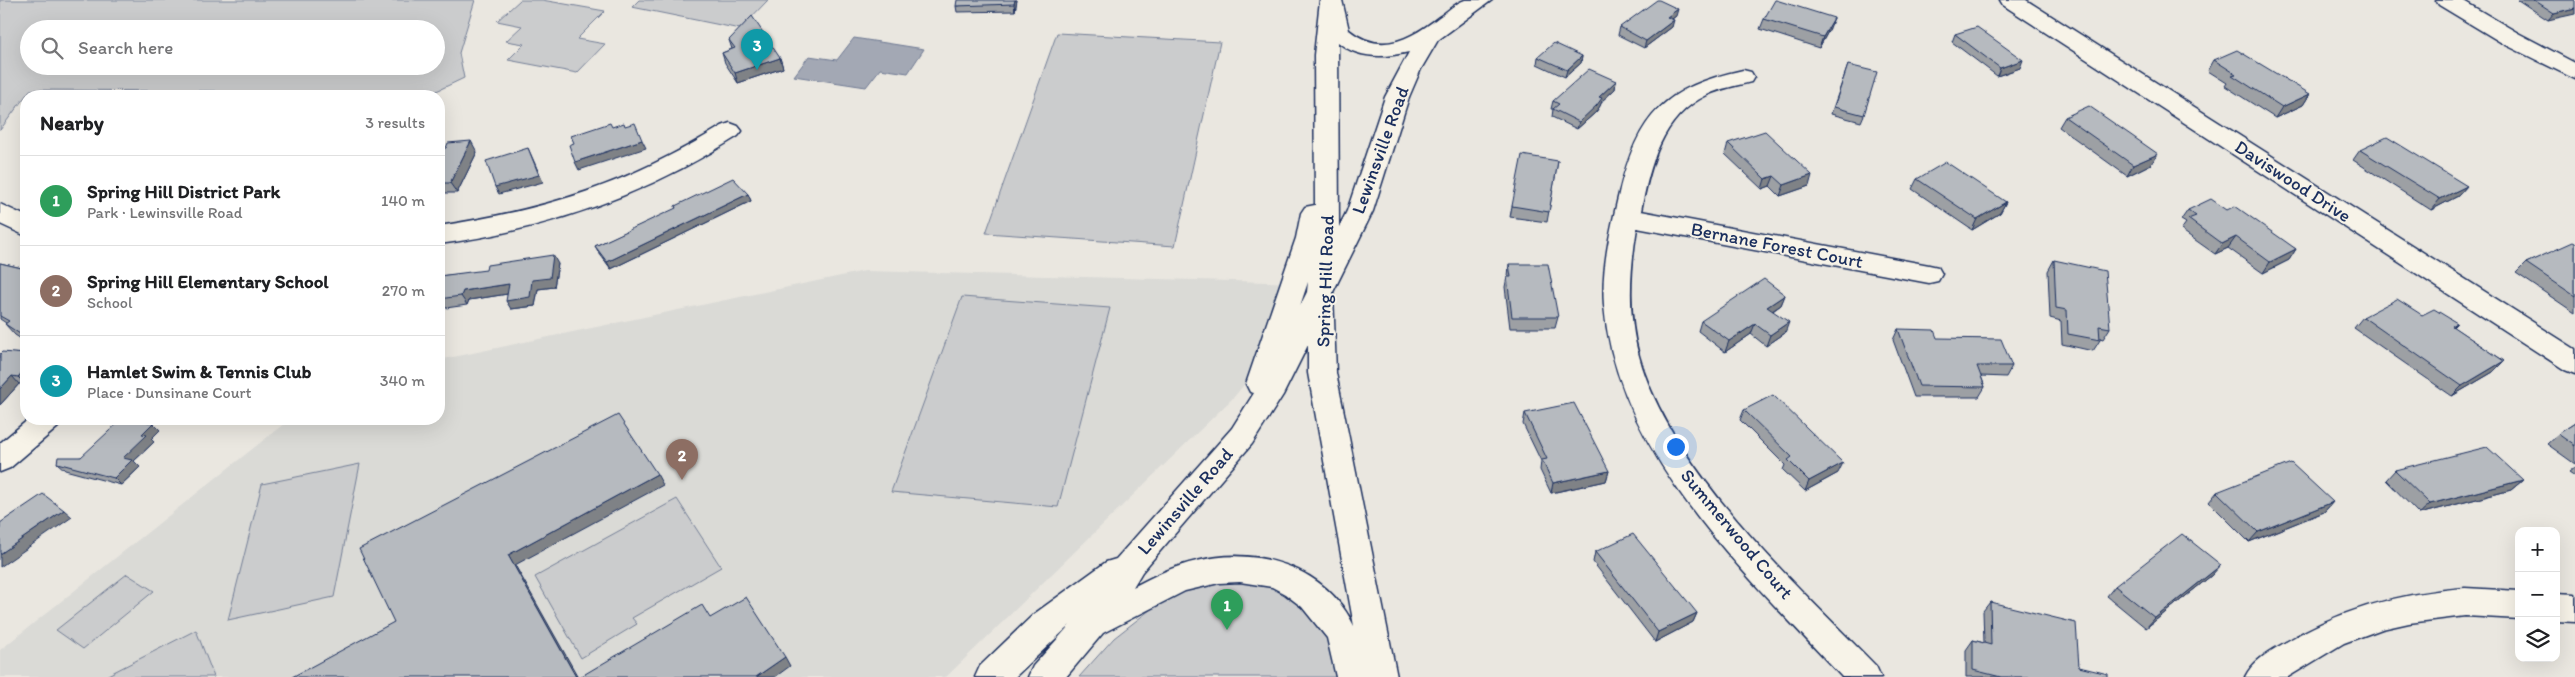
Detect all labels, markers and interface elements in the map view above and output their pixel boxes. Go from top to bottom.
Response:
search box [20,20,445,75]
pin: 3 [741,29,773,70]
icon: search [38,34,66,62]
text: Search here [78,36,173,59]
street label: Lewinsville Road [1346,82,1414,217]
text: Nearby [40,110,104,135]
text: 3 results [365,113,425,132]
street label: Daviswood Drive [2230,135,2356,227]
text: Spring Hill District Park [87,180,280,203]
text: 1 [52,191,60,210]
text: 140 m [381,191,425,210]
text: Park · Lewinsville Road [87,203,243,222]
street label: Spring Hill Road [1311,214,1339,348]
street label: Bernane Forest Court [1689,217,1865,273]
text: Spring Hill Elementary School [87,270,329,293]
text: 2 [52,281,60,300]
text: 270 m [382,281,425,300]
text: School [87,293,133,312]
text: Hamlet Swim & Tennis Club [87,360,311,383]
text: 3 [52,371,60,390]
text: 340 m [380,371,425,390]
text: Place · Dunsinane Court [87,383,252,402]
your location [1663,434,1689,460]
pin: 2 [666,439,698,480]
street label: Lewinsville Road [1132,442,1238,559]
street label: Summerwood Court [1676,464,1798,604]
map controls [2515,527,2560,662]
button: + [2515,527,2560,572]
button: − [2515,572,2560,617]
pin: 1 [1211,589,1243,630]
button: layers [2515,617,2560,662]

